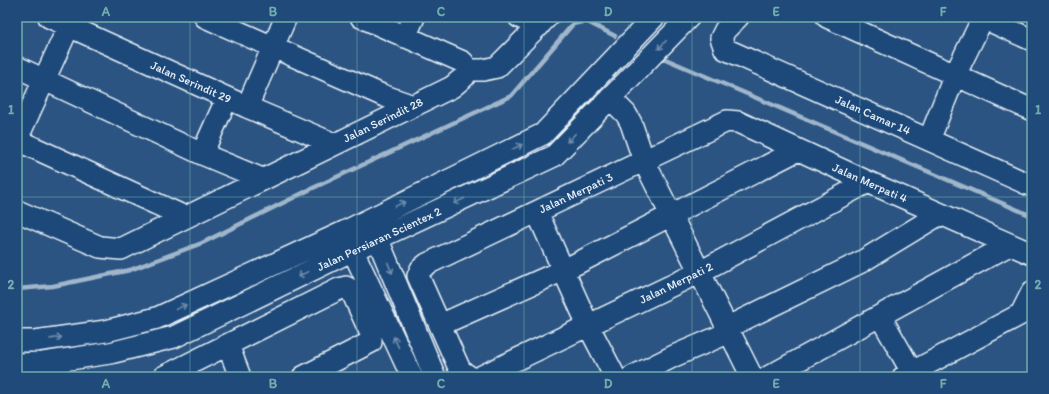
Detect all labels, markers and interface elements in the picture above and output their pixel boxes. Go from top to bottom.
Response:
text: A [101,4,111,19]
text: B [269,4,278,19]
text: C [437,4,446,19]
text: D [604,4,613,19]
text: E [772,4,780,19]
text: F [940,4,947,19]
one-way arrow [657,40,667,50]
street label: Jalan Serindit 29 [149,58,233,106]
street label: Jalan Camar 14 [833,92,913,138]
street label: Jalan Serindit 28 [341,94,426,145]
text: 1 [8,102,14,117]
text: 1 [1035,102,1041,117]
one-way arrow [566,133,576,143]
one-way arrow [511,142,523,150]
street label: Jalan Merpati 4 [830,160,910,206]
street label: Jalan Merpati 3 [537,170,616,216]
one-way arrow [453,198,465,205]
one-way arrow [394,200,406,207]
street label: Jalan Persiaran Scientex 2 [315,204,444,274]
street label: Jalan Merpati 2 [637,259,715,307]
one-way arrow [387,262,395,274]
one-way arrow [298,271,310,278]
text: 2 [8,277,15,292]
text: 2 [1035,277,1042,292]
one-way arrow [175,303,187,310]
one-way arrow [49,334,62,342]
one-way arrow [392,336,399,348]
text: A [101,376,111,391]
text: B [269,376,278,391]
text: C [437,376,446,391]
text: D [604,376,613,391]
text: E [772,376,780,391]
text: F [940,376,947,391]

